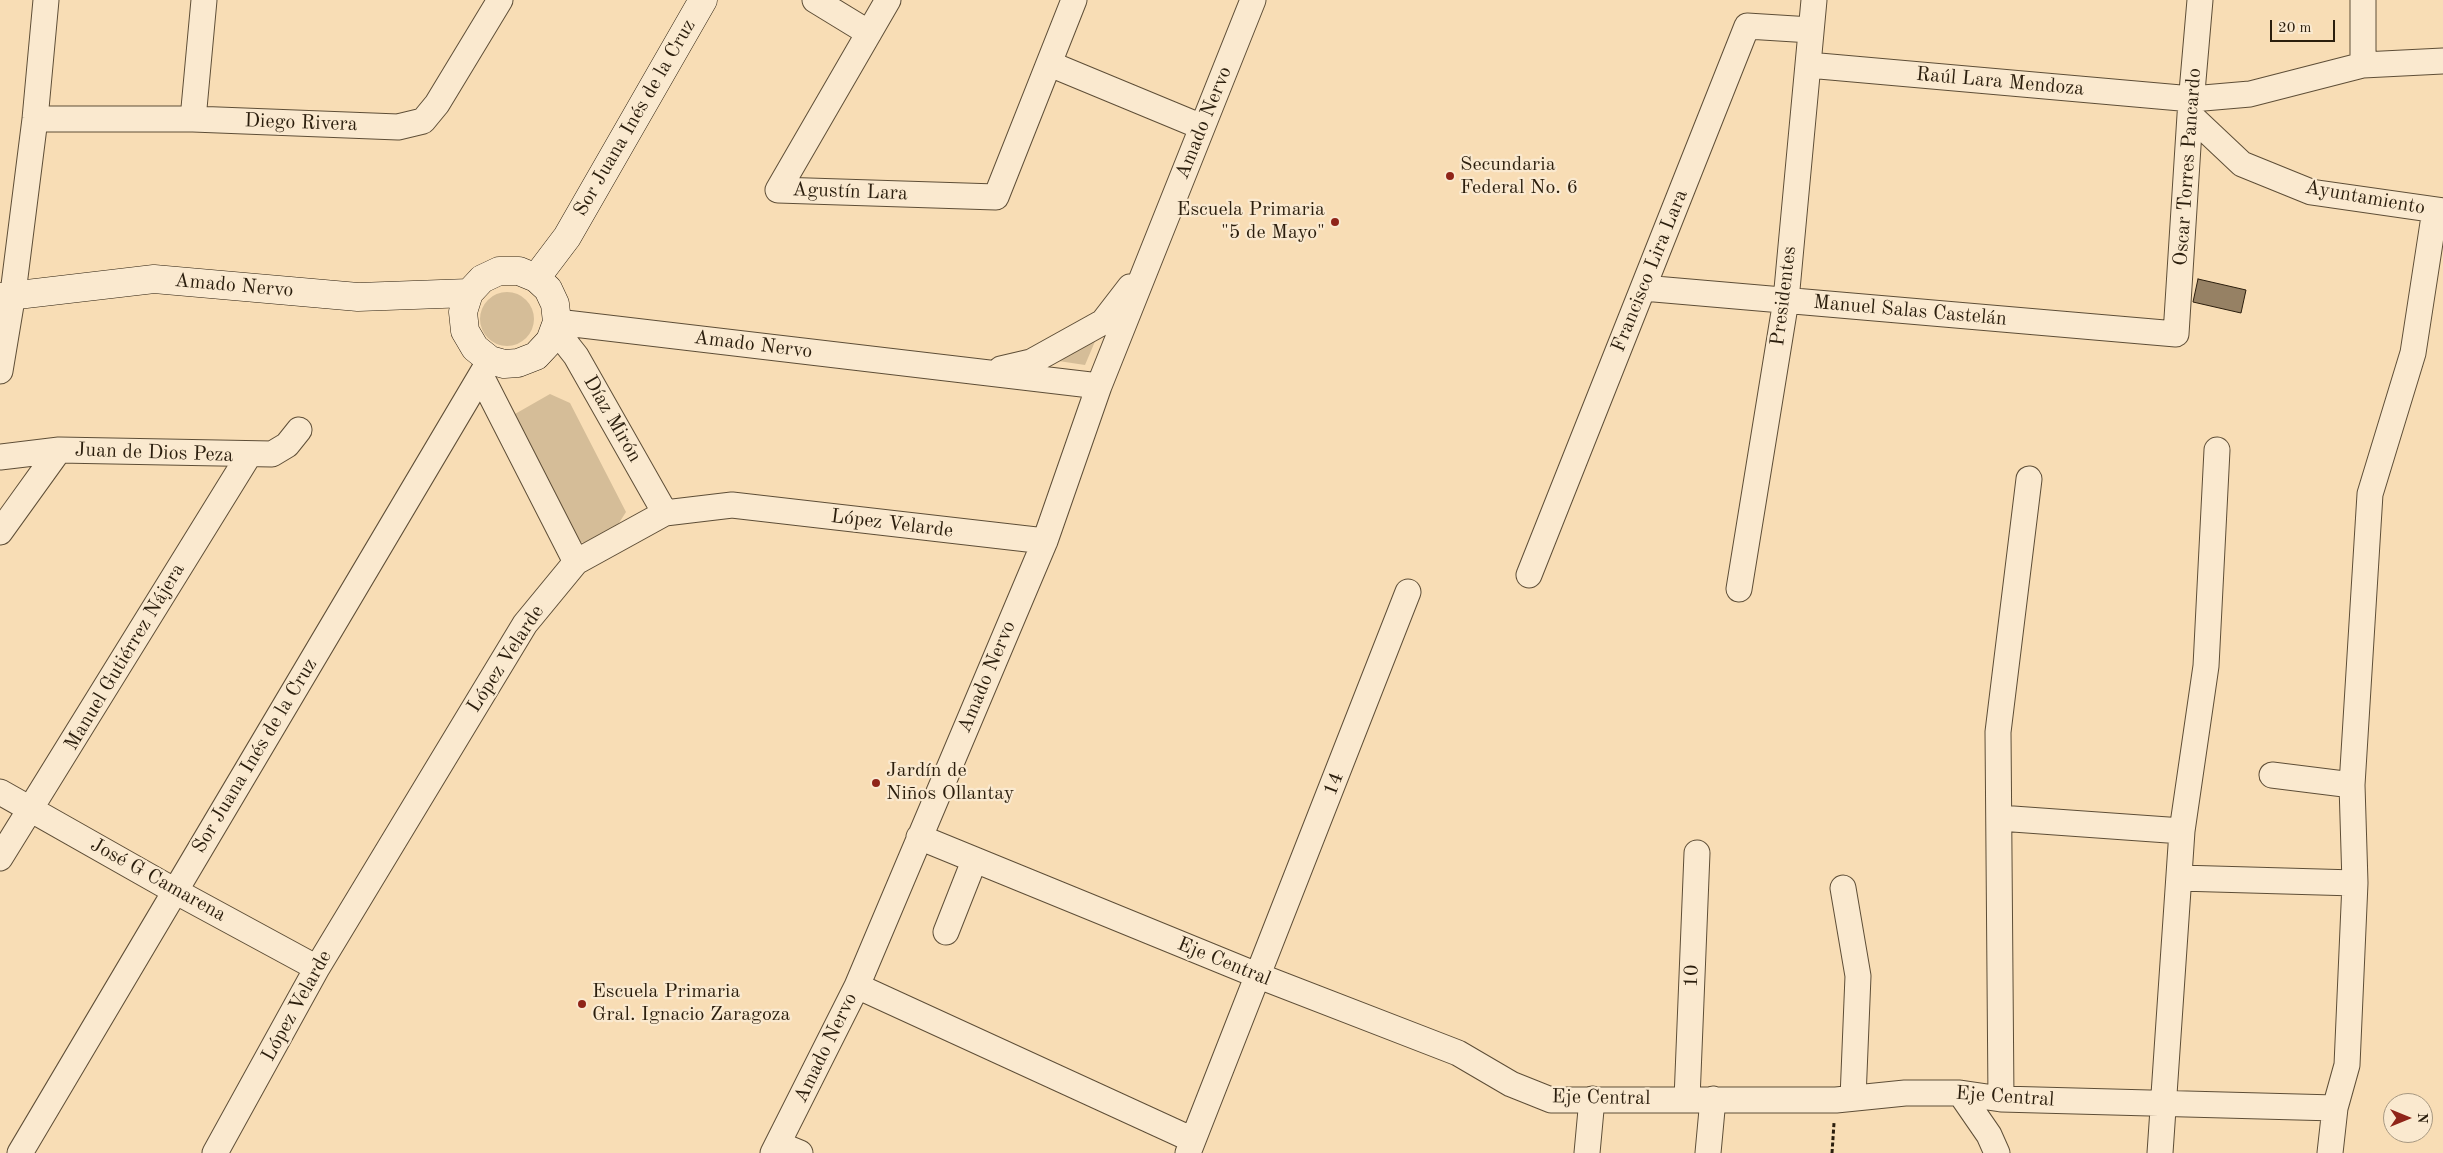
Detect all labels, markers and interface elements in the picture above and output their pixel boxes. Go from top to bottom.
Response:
scale bar [2273,10,2338,42]
street label: Sor Juana Inés de la Cruz [569,15,701,221]
text: 20 m [2278,21,2312,36]
street label: Amado Nervo [1171,63,1237,183]
street label: Raúl Lara Mendoza [1915,63,2085,101]
street label: Oscar Torres Pancardo [2169,67,2207,267]
street label: Diego Rivera [244,109,358,137]
place label: Secundaria Federal No. 6 [1460,153,1578,200]
marker: Secundaria Federal No. 6 [1444,170,1456,182]
street label: Ayuntamiento [2303,176,2427,220]
street label: Agustín Lara [792,178,908,206]
street label: Francisco Lira Lara [1606,186,1694,356]
place label: Escuela Primaria "5 de Mayo" [1177,198,1325,245]
marker: Escuela Primaria "5 de Mayo" [1329,216,1341,228]
street label: Presidentes [1766,245,1802,347]
street label: Amado Nervo [174,269,294,303]
street label: Manuel Salas Castelán [1812,291,2008,331]
street label: Amado Nervo [692,326,814,364]
street label: Díaz Mirón [578,371,646,467]
street label: Juan de Dios Peza [74,438,234,468]
street label: López Velarde [829,505,955,543]
street label: Manuel Gutiérrez Nájera [60,559,190,755]
street label: López Velarde [462,601,550,717]
street label: Amado Nervo [953,617,1021,737]
street label: Sor Juana Inés de la Cruz [187,654,323,858]
place label: Jardín de Niños Ollantay [886,759,1014,806]
street label: 14 [1319,769,1349,799]
marker: Jardín de Niños Ollantay [870,777,882,789]
street label: José G Camarena [86,833,230,927]
street label: Eje Central [1174,932,1274,992]
street label: López Velarde [257,946,337,1066]
street label: 10 [1680,964,1704,988]
place label: Escuela Primaria Gral. Ignacio Zaragoza [592,980,790,1027]
street label: Amado Nervo [789,989,863,1107]
marker: Escuela Primaria Gral. Ignacio Zaragoza [576,998,588,1010]
street label: Eje Central [1955,1082,2055,1112]
street label: Eje Central [1551,1085,1651,1111]
north arrow [2383,1093,2433,1143]
text: N [2415,1113,2429,1123]

